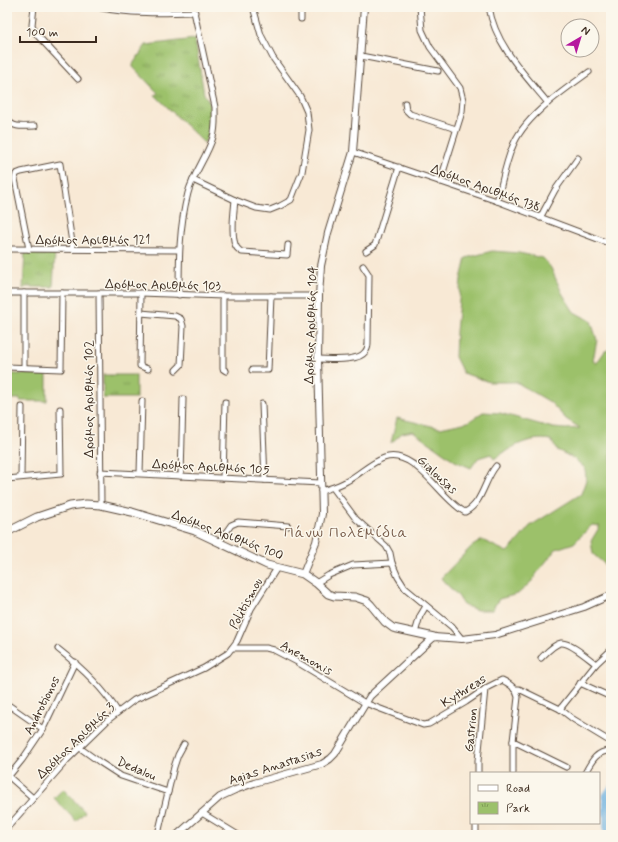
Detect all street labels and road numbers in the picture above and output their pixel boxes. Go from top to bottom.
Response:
street label: Δρόμος Αριθμός 138 [428,161,543,216]
street label: Δρόμος Αριθμός 121 [36,232,150,249]
street label: Δρόμος Αριθμός 104 [301,265,322,384]
street label: Δρόμος Αριθμός 103 [105,276,222,295]
street label: Δρόμος Αριθμός 102 [81,340,98,458]
street label: Gialousas [413,452,461,498]
street label: Δρόμος Αριθμός 105 [152,456,270,479]
street label: Δρόμος Αριθμός 100 [169,506,286,565]
street label: Politismou [226,575,267,632]
street label: Anemonis [277,637,336,680]
street label: Kythreas [438,671,490,712]
street label: Androtionos [20,673,64,738]
street label: Δρόμος Αριθμός 3 [33,699,119,783]
street label: Gastrion [461,707,482,753]
street label: Agias Anastasias [227,743,325,790]
street label: Dedalou [114,754,159,785]

